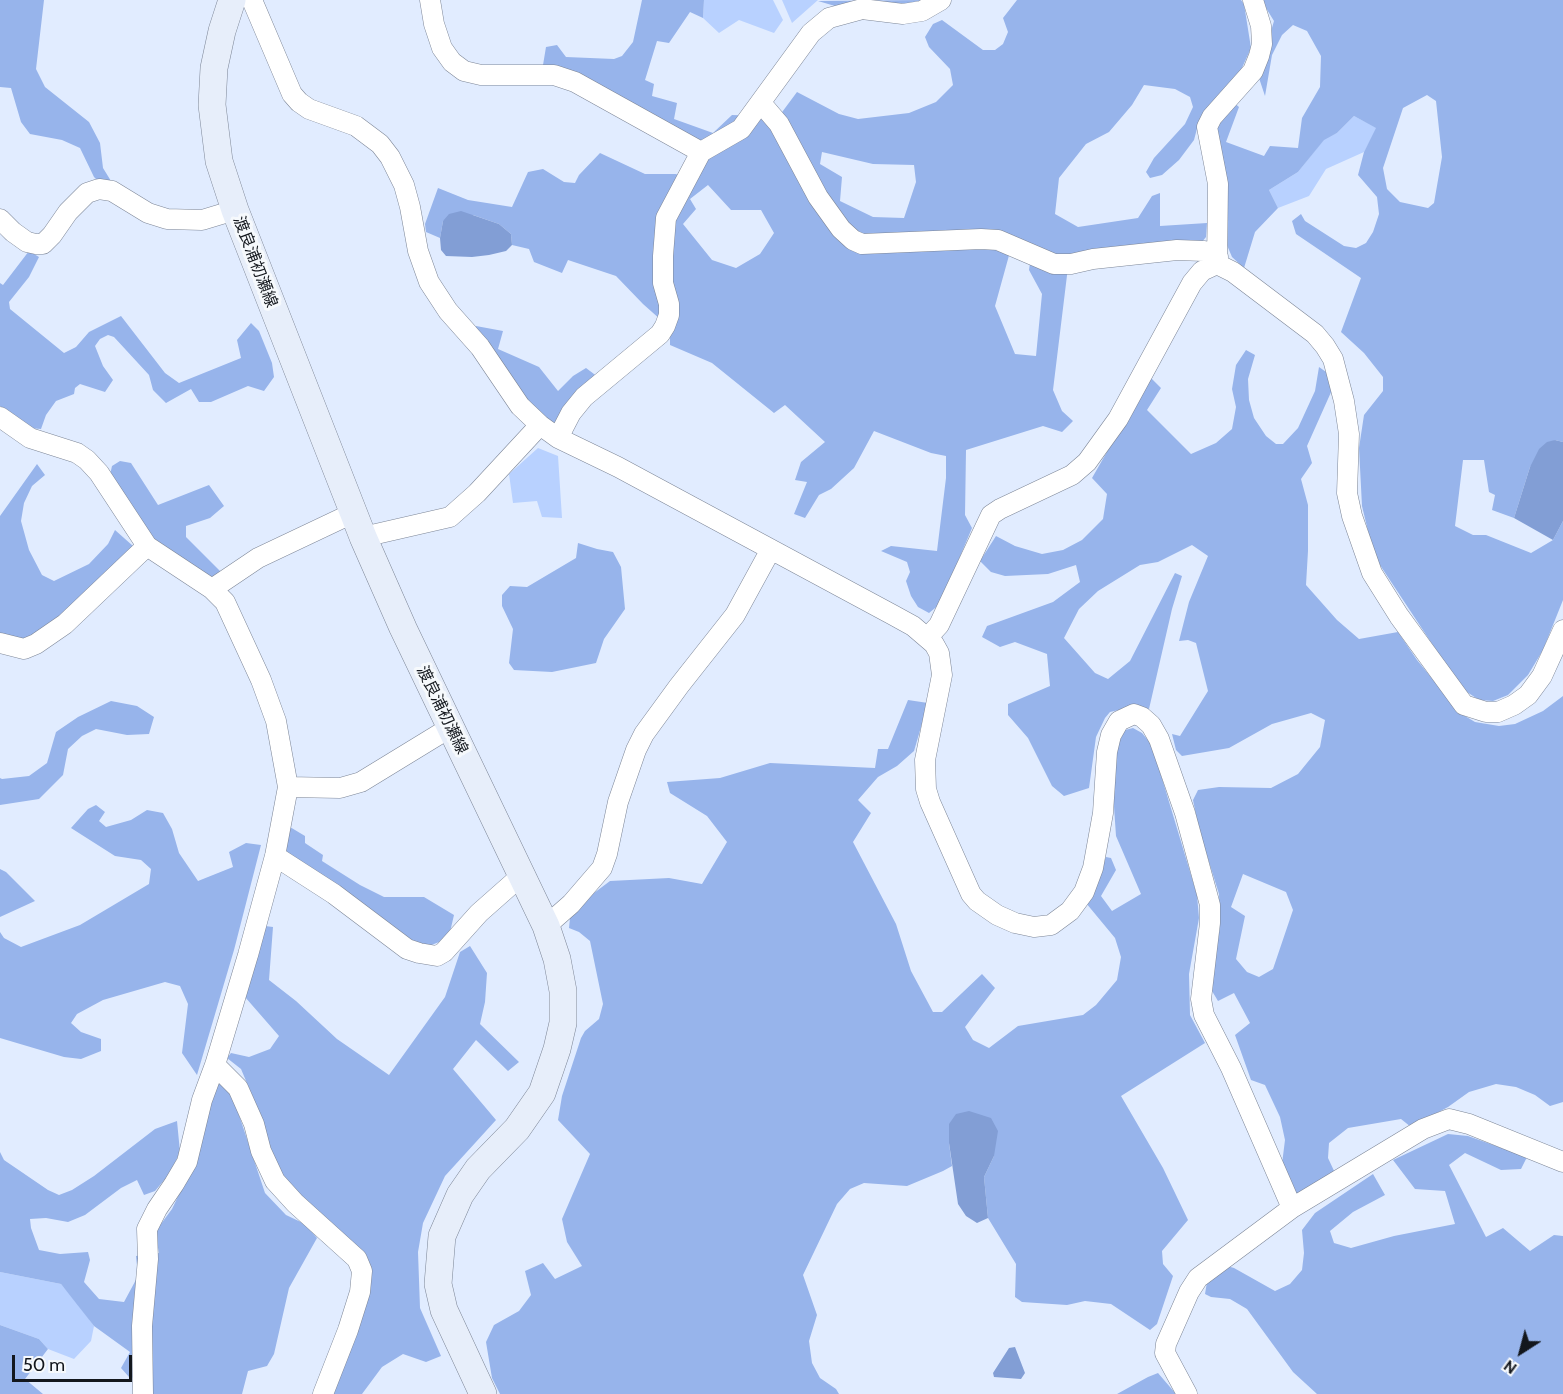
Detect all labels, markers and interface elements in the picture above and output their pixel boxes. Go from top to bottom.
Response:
street label: 渡良浦初瀬線 [229,214,281,310]
street label: 渡良浦初瀬線 [412,663,472,757]
north arrow [1491,1322,1551,1382]
scale bar [15,1343,135,1381]
text: 50 m [23,1354,65,1376]
text: N [1500,1356,1520,1378]

